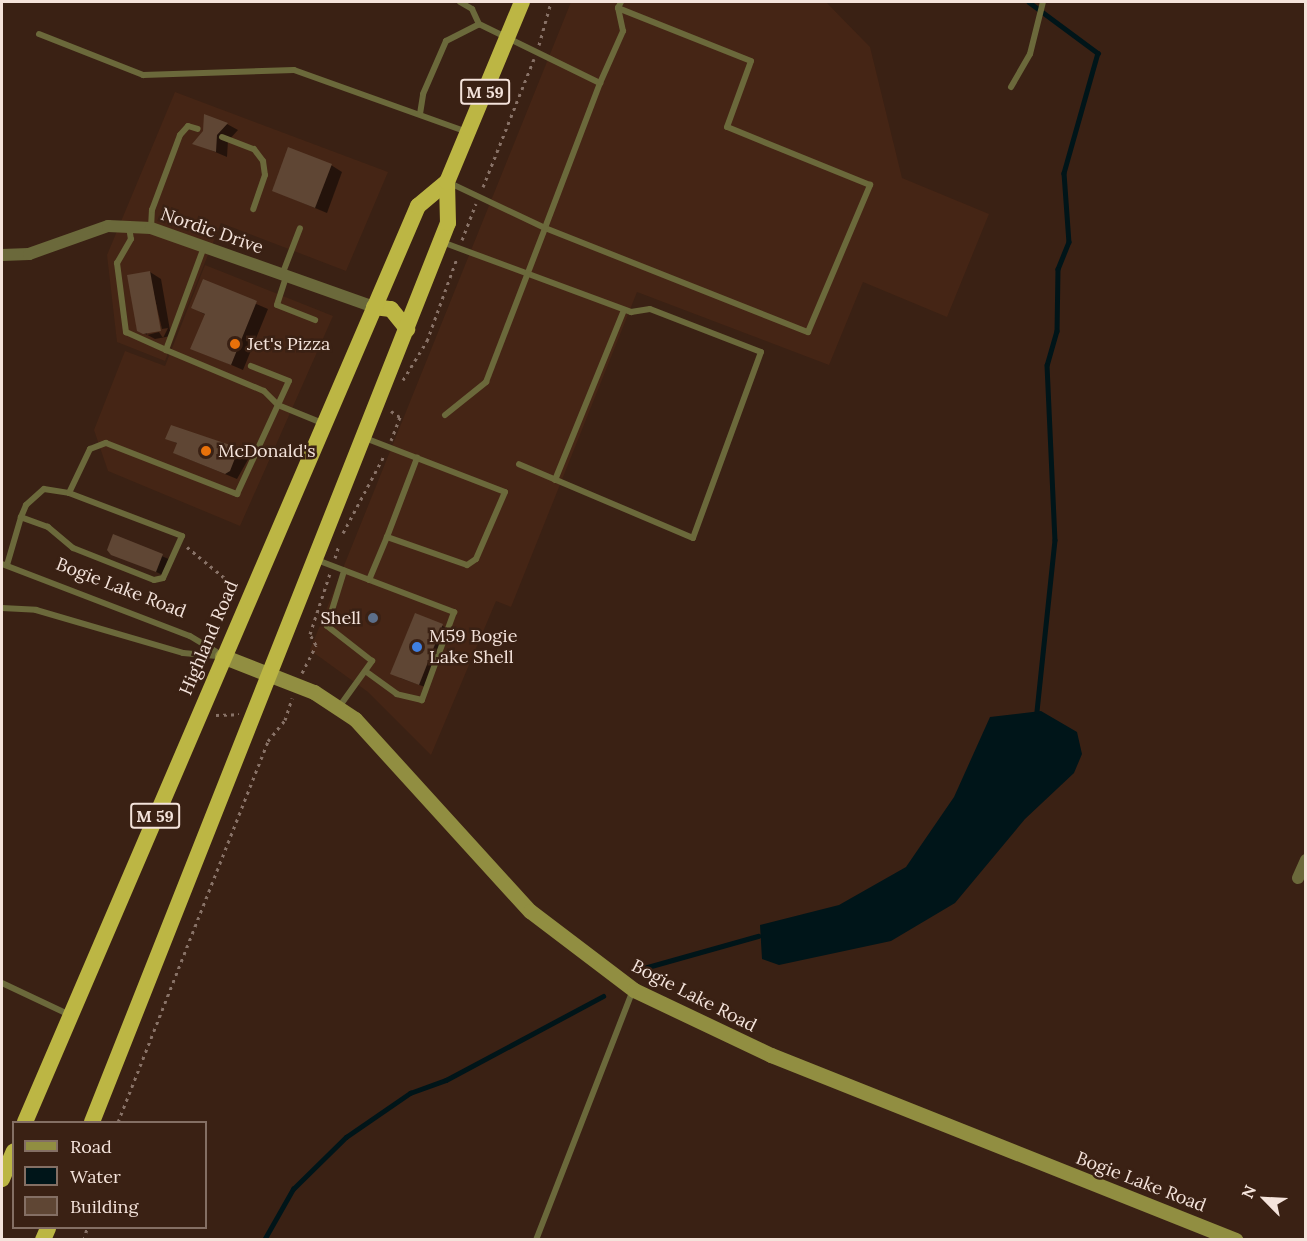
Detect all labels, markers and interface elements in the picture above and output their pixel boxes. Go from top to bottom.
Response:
road number: M 59 [460,79,510,105]
street label: Nordic Drive [158,203,266,259]
place label: Jet's Pizza [247,333,330,355]
marker: Jet's Pizza [228,337,242,351]
place label: McDonald's [218,440,316,462]
marker: McDonald's [199,444,213,458]
street label: Bogie Lake Road [53,553,189,623]
street label: Highland Road [175,577,243,699]
place label: Shell [320,607,361,629]
marker: Shell [366,611,380,625]
place label: M59 Bogie Lake Shell [429,626,517,668]
marker: M59 Bogie Lake Shell [410,640,424,654]
road number: M 59 [130,803,180,829]
street label: Bogie Lake Road [628,955,760,1037]
legend [12,1121,207,1229]
text: Road [70,1135,112,1158]
street label: Bogie Lake Road [1073,1147,1209,1217]
text: Water [70,1165,121,1188]
north arrow [1235,1169,1295,1229]
text: N [1237,1182,1260,1201]
text: Building [70,1195,138,1218]

